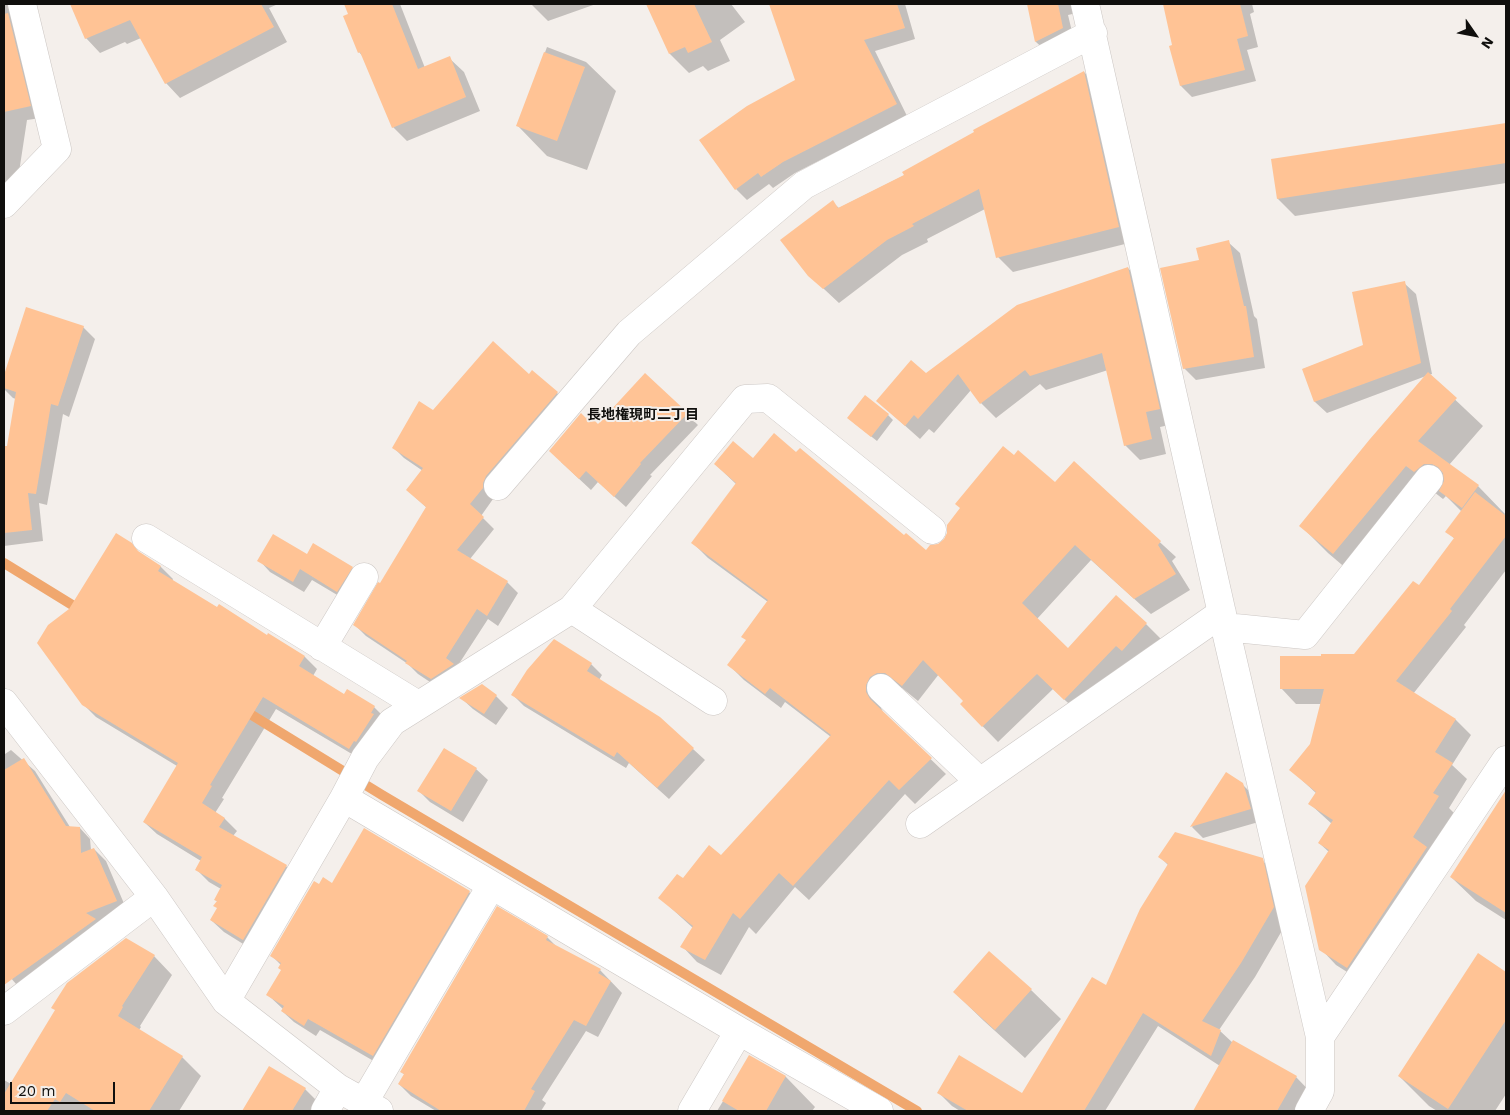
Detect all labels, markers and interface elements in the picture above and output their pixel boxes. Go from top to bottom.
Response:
north arrow [1450,10,1500,60]
text: N [1478,34,1497,52]
district label: 長地権現町二丁目 [587,407,699,423]
scale bar [12,1072,118,1104]
text: 20 m [18,1082,56,1100]

